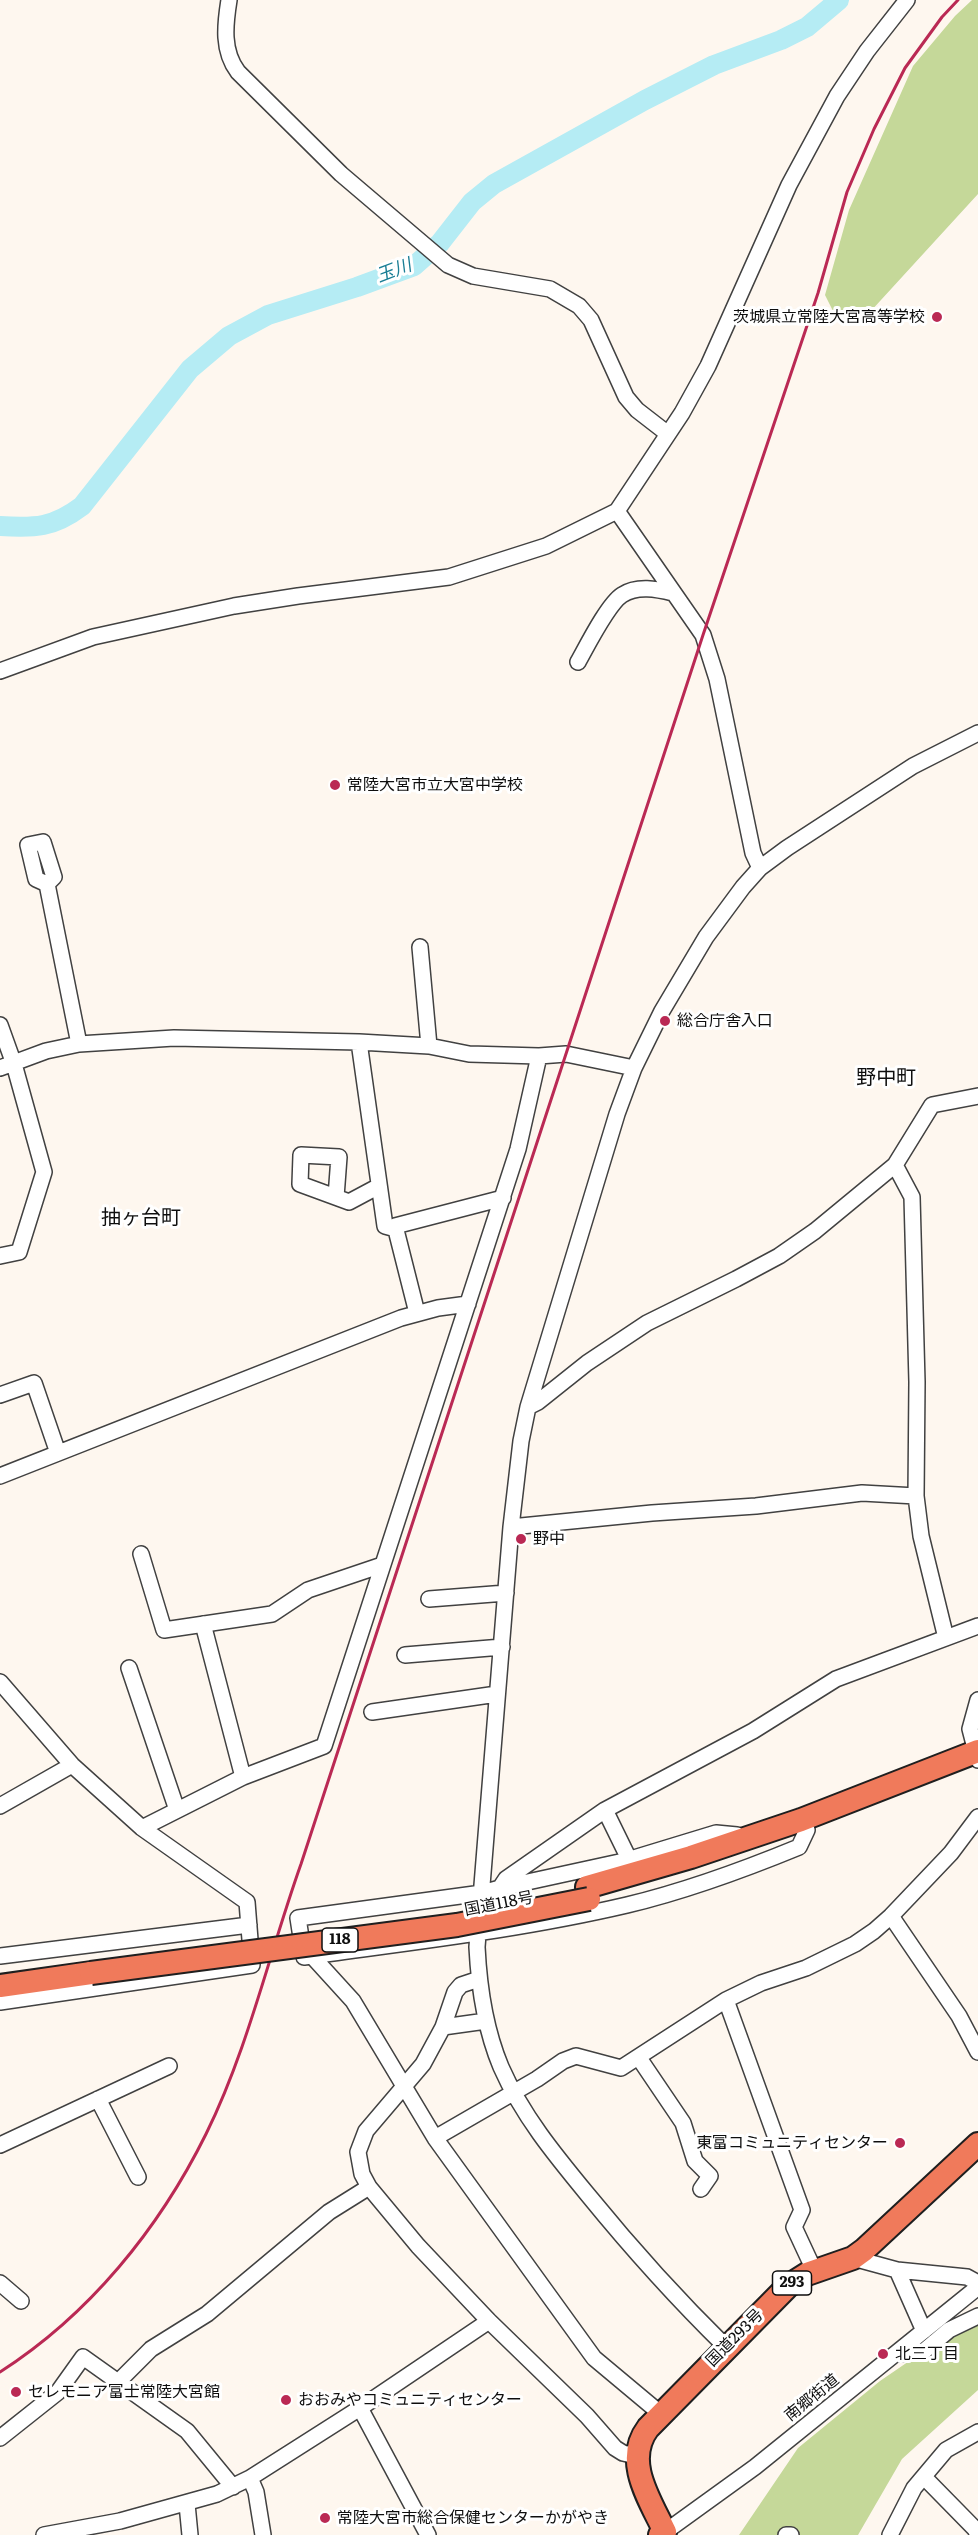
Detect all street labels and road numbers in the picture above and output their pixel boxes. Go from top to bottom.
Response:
street label: 国道118号 [463,1888,535,1920]
road number: 118 [322,1928,358,1952]
road number: 293 [772,2271,812,2295]
street label: 国道293号 [702,2305,768,2371]
street label: 南郷街道 [781,2370,843,2426]

